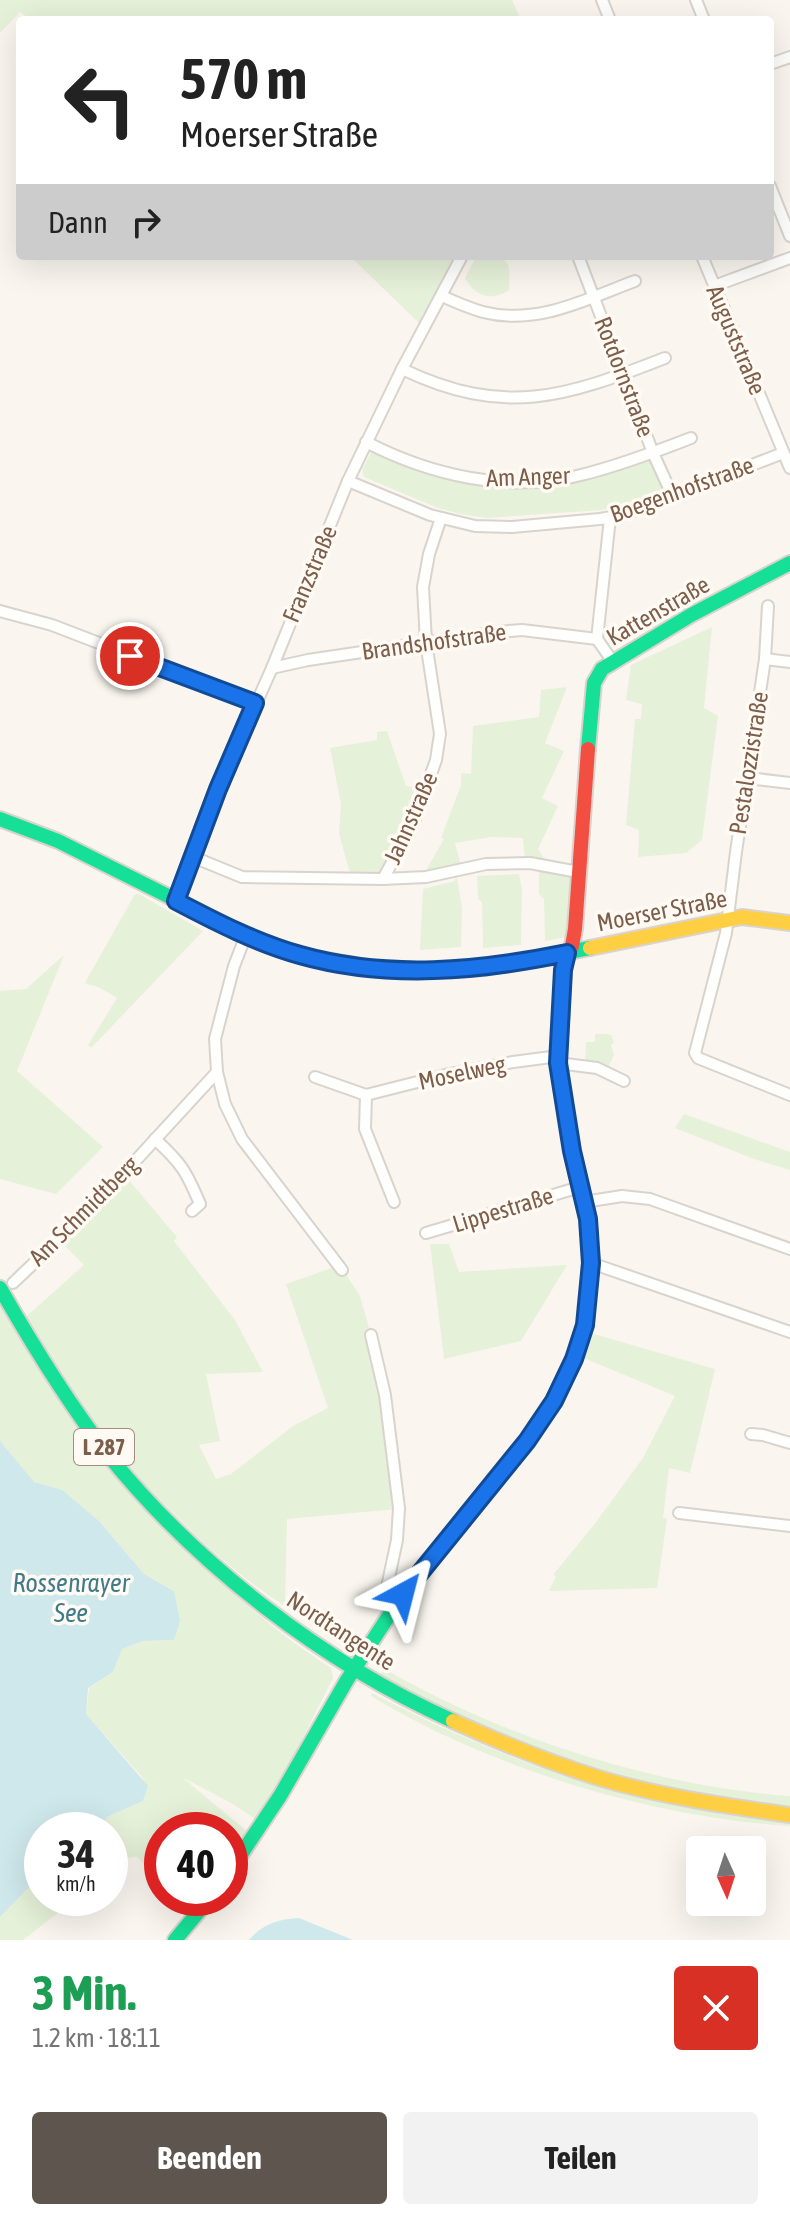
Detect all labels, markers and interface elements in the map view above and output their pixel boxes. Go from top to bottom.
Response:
text: 570 m [180,47,307,111]
icon: left [48,48,152,152]
text: Moerser Straße [180,113,378,155]
icon: right [124,200,168,244]
text: Dann [48,205,108,239]
street label: Auguststraße [701,281,772,398]
street label: Rotdornstraße [589,313,660,441]
street label: Boegenhofstraße [606,451,757,528]
street label: Am Anger [486,462,571,491]
street label: Franzstraße [277,521,342,626]
street label: Kattenstraße [602,570,714,651]
street label: Brandshofstraße [360,618,508,665]
pin [96,622,164,690]
icon: arrive [108,634,152,678]
street label: Pestalozzistraße [724,690,773,836]
street label: Jahnstraße [378,768,443,868]
street label: Moerser Straße [595,885,729,936]
street label: Moselweg [416,1050,508,1095]
street label: Am Schmidtberg [24,1150,144,1271]
street label: Lippestraße [449,1181,556,1238]
road number: L 287 [74,1429,134,1465]
position arrow [361,1552,445,1636]
water label: Rossenrayer See [13,1568,131,1628]
street label: Nordtangente [282,1586,400,1676]
speed limit sign: 40 [144,1812,248,1916]
text: 34 [57,1831,95,1876]
north arrow [686,1836,766,1916]
map controls [686,1836,766,1916]
text: km/h [56,1872,96,1895]
text: 3 Min. [32,1965,136,2020]
button: close [674,1966,758,2050]
text: 1.2 km · 18:11 [32,2023,161,2053]
button: Beenden [32,2112,387,2204]
button: Teilen [403,2112,758,2204]

